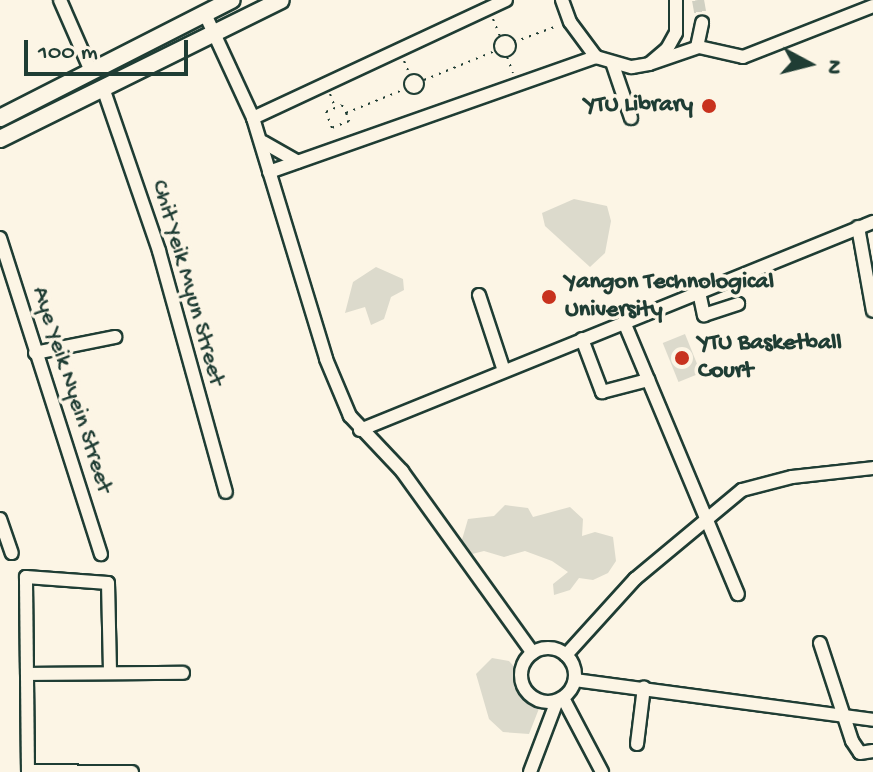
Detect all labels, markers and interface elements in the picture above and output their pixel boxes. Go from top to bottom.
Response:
scale bar [28,24,192,74]
north arrow [769,24,849,104]
text: 100 m [38,39,98,68]
text: N [819,58,847,76]
place label: YTU Library [584,92,693,120]
marker: YTU Library [700,97,718,115]
street label: Chit Yeik Myun Street [144,177,230,389]
place label: Yangon Technological University [565,269,774,325]
street label: Aye Yeik Nyein Street [24,283,118,497]
marker: Yangon Technological University [540,288,558,306]
place label: YTU Basketball Court [698,330,842,386]
marker: YTU Basketball Court [673,349,691,367]

